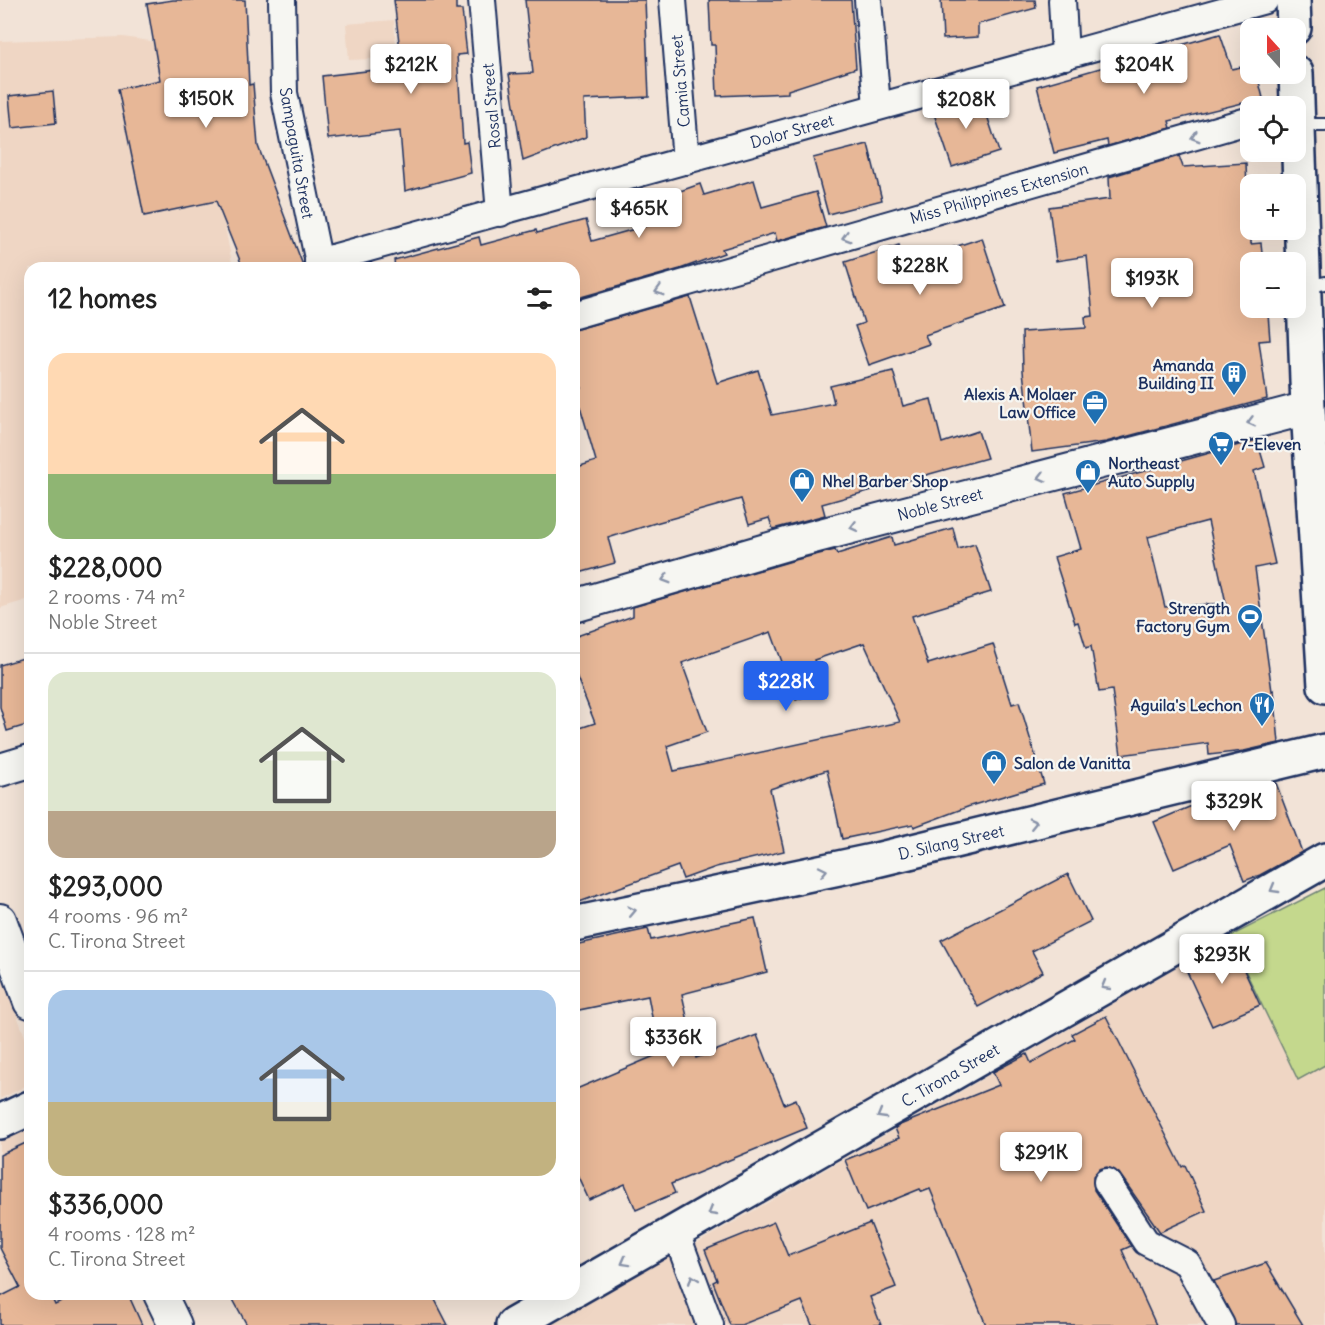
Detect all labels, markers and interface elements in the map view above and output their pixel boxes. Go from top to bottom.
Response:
north arrow [1240,18,1306,84]
map controls [1240,18,1306,318]
street label: Camia Street [666,33,694,128]
pin: $212K [369,44,453,95]
pin: $204K [1102,44,1186,95]
text: $212K [384,51,438,76]
text: $204K [1114,51,1174,76]
street label: Rosal Street [477,62,505,149]
pin: $150K [164,78,248,129]
pin: $208K [924,79,1008,130]
text: $150K [178,85,234,110]
street label: Sampaguita Street [276,86,319,221]
text: $208K [936,86,996,111]
button: locate [1240,96,1306,162]
street label: Dolor Street [748,109,837,152]
one-way arrow [1190,130,1201,142]
street label: Miss Philippines Extension [907,158,1091,228]
button: + [1240,174,1306,240]
pin: $465K [597,188,681,239]
text: $465K [610,195,668,220]
one-way arrow [841,230,852,242]
pin: $228K [878,245,962,296]
text: $228K [892,252,948,277]
button: − [1240,252,1306,318]
pin: $193K [1110,258,1194,309]
text: $193K [1125,265,1179,290]
text: 12 homes [48,282,157,315]
icon: filters [523,282,556,315]
one-way arrow [654,284,665,296]
place label: Amanda Building II [1138,355,1214,394]
building icon: Amanda Building II [1219,359,1249,397]
place label: Alexis A. Molaer Law Office [964,384,1076,422]
office icon: Alexis A. Molaer Law Office [1080,388,1110,426]
icon: home [248,392,356,500]
one-way arrow [1246,415,1256,428]
supermarket icon: 7-Eleven [1206,429,1236,467]
place label: 7-Eleven [1240,434,1301,454]
place label: Northeast Auto Supply [1108,453,1195,492]
shop icon: Northeast Auto Supply [1073,457,1103,495]
shop icon: Nhel Barber Shop [787,466,817,504]
one-way arrow [1037,470,1047,483]
place label: Nhel Barber Shop [822,471,948,492]
street label: Noble Street [895,483,985,525]
one-way arrow [849,519,859,532]
text: $228,000 [48,551,163,584]
one-way arrow [661,572,671,585]
text: 2 rooms · 74 m² [48,584,185,609]
place label: Strength Factory Gym [1136,598,1230,637]
sports icon: Strength Factory Gym [1235,602,1265,640]
text: Noble Street [48,609,157,634]
pin: $228K [744,661,828,712]
text: $228K [758,668,814,693]
restaurant icon: Aguila's Lechon [1247,690,1277,728]
place label: Aguila's Lechon [1131,695,1242,716]
icon: home [248,711,356,819]
shop icon: Salon de Vanitta [979,748,1009,786]
place label: Salon de Vanitta [1014,753,1131,773]
pin: $329K [1192,781,1276,832]
text: $329K [1205,788,1263,813]
one-way arrow [1028,818,1038,831]
street label: D. Silang Street [896,820,1007,864]
one-way arrow [817,865,827,878]
text: $293,000 [48,870,163,903]
one-way arrow [1270,882,1280,893]
text: 4 rooms · 96 m² [48,903,188,928]
one-way arrow [626,906,636,919]
text: C. Tirona Street [48,928,185,953]
pin: $293K [1180,934,1264,985]
text: $293K [1193,941,1251,966]
one-way arrow [1101,979,1111,991]
pin: $336K [631,1017,715,1068]
text: $336K [644,1024,702,1049]
icon: home [248,1029,356,1137]
street label: C. Tirona Street [897,1039,1003,1111]
one-way arrow [877,1108,888,1119]
pin: $291K [999,1132,1083,1183]
text: $291K [1014,1139,1068,1164]
text: $336,000 [48,1188,164,1221]
one-way arrow [708,1205,718,1216]
text: 4 rooms · 128 m² [48,1221,196,1246]
text: C. Tirona Street [48,1246,185,1271]
one-way arrow [621,1254,631,1266]
one-way arrow [687,1274,700,1285]

